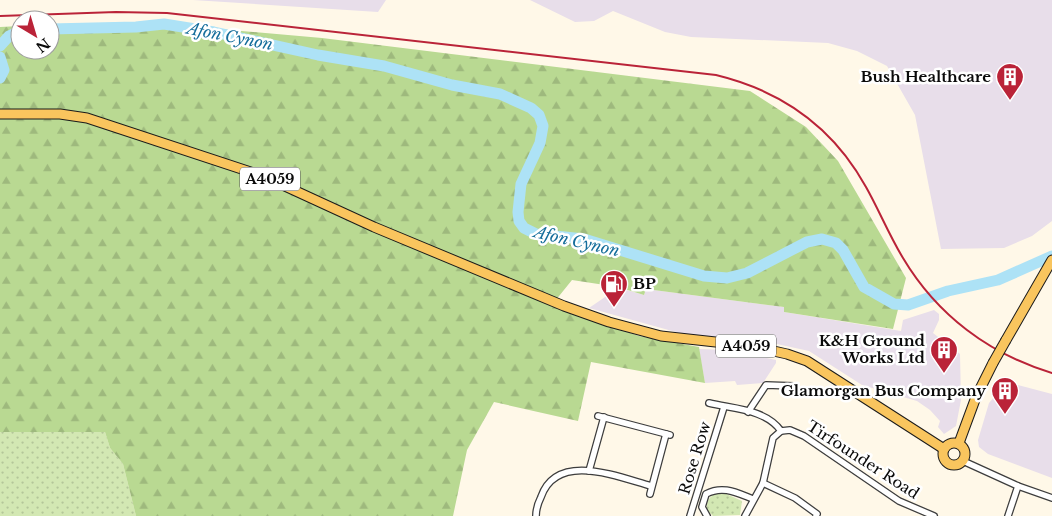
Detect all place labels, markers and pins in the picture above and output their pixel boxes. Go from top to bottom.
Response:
building icon: Bush Healthcare [995,62,1025,101]
place label: Bush Healthcare [861,67,991,86]
fuel station icon: BP [599,269,629,308]
place label: BP [633,274,656,293]
place label: K&H Ground Works Ltd [819,331,926,367]
building icon: K&H Ground Works Ltd [929,335,959,374]
building icon: Glamorgan Bus Company [990,376,1020,415]
place label: Glamorgan Bus Company [781,381,986,400]

